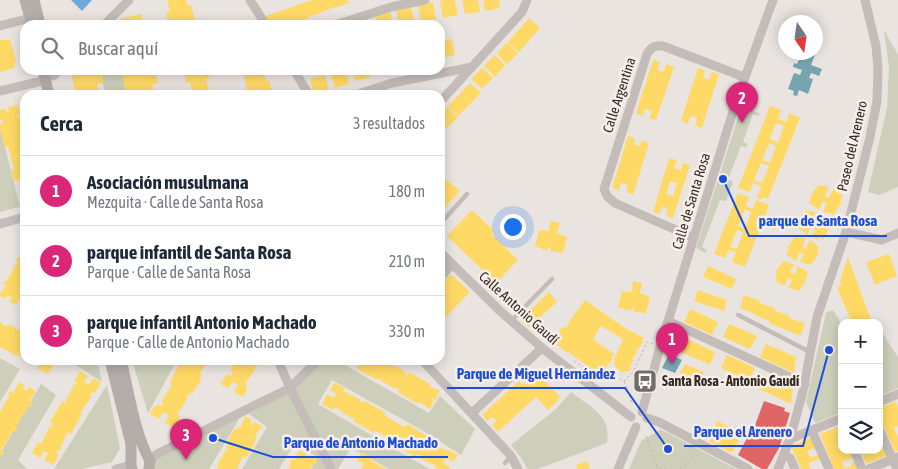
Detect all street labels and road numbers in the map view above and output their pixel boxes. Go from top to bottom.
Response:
street label: Calle Argentina [599,55,639,135]
street label: Paseo del Arenero [834,99,870,193]
street label: Calle de Santa Rosa [669,151,713,251]
street label: Calle Antonio Gaudí [476,268,562,348]

